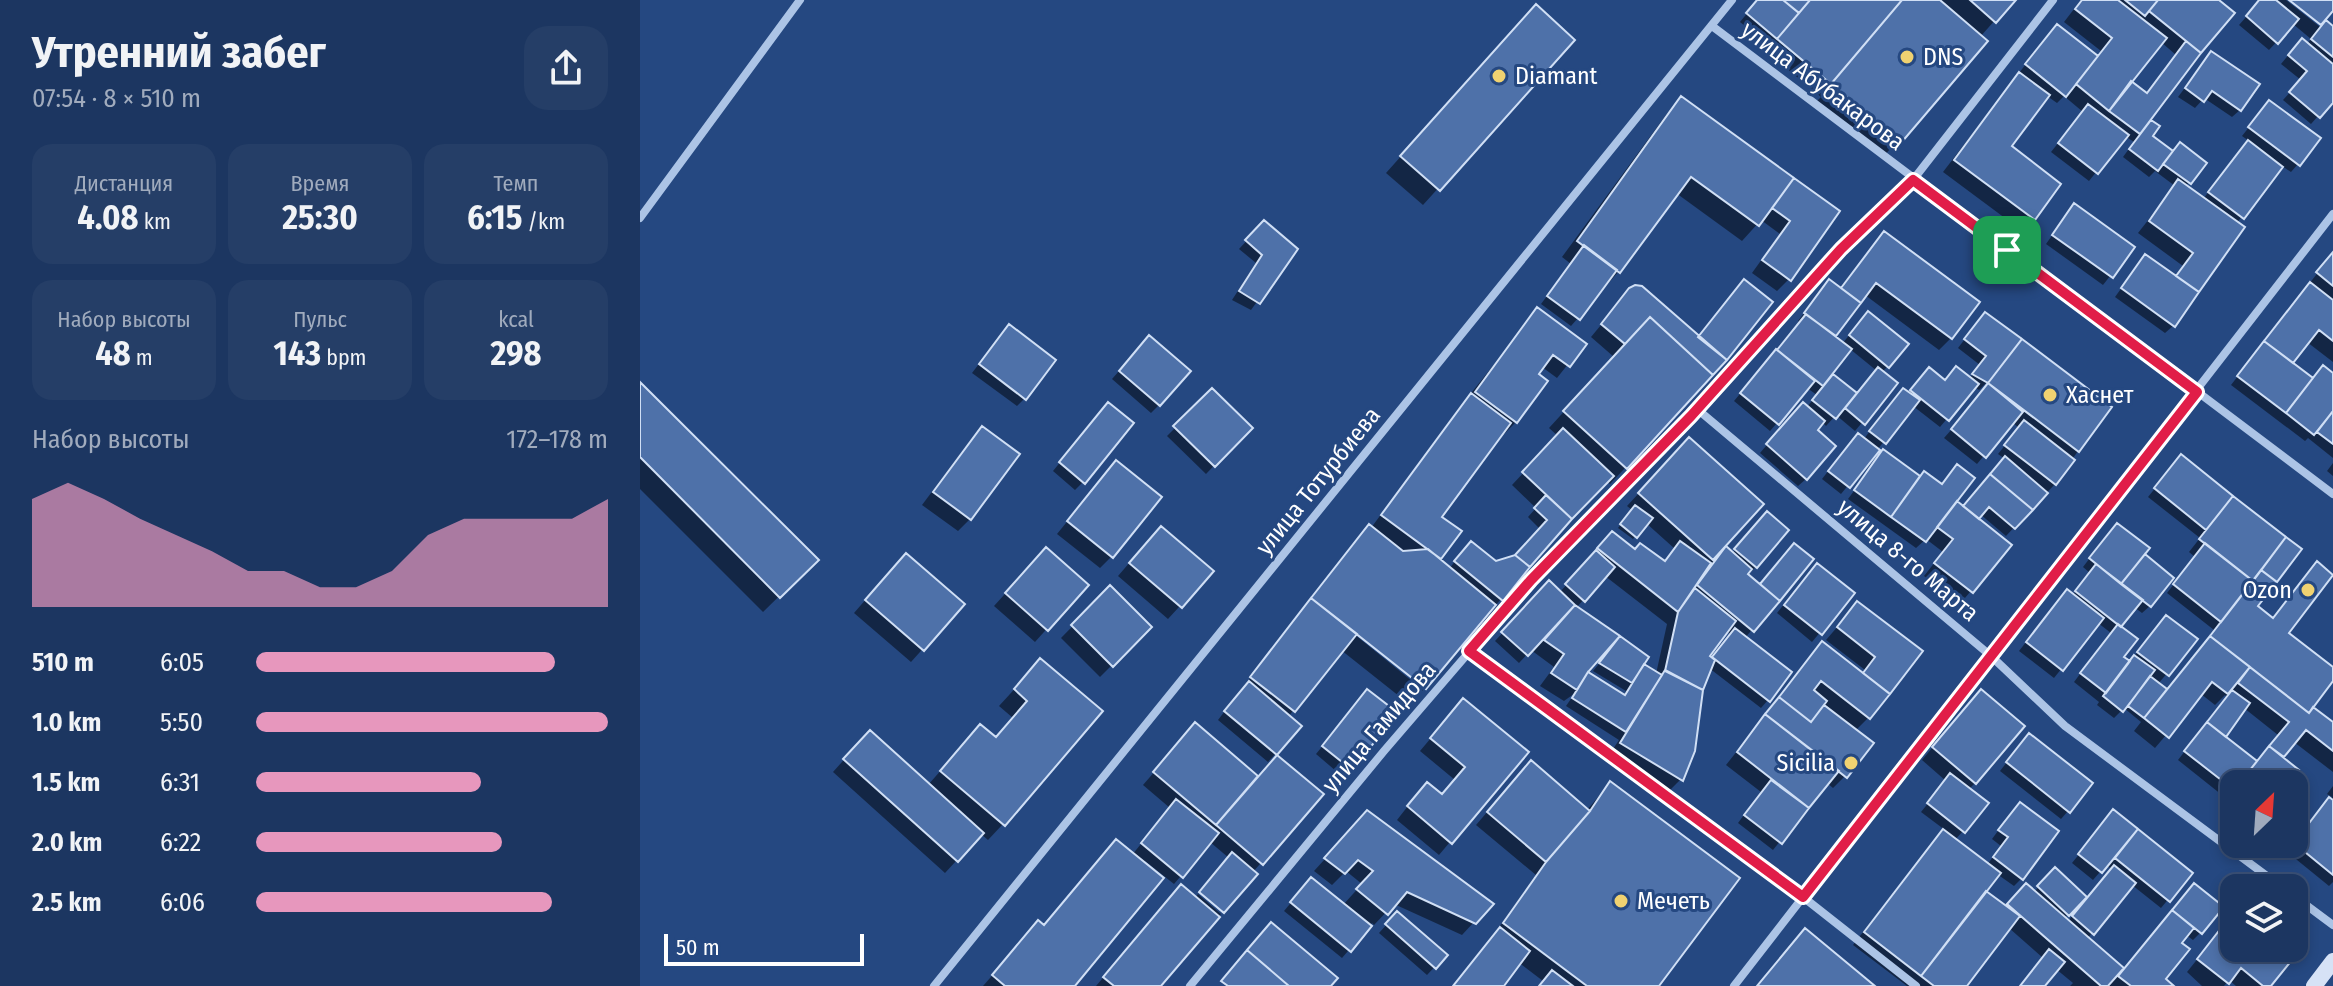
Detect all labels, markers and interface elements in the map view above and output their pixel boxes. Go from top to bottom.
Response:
street label: улица Абубакарова [1736,16,1910,156]
text: Утренний забег [32,26,326,79]
button: share [524,26,608,110]
place label: DNS [1923,43,1963,71]
marker: DNS [1898,48,1916,66]
place label: Diamant [1515,62,1598,90]
marker: Diamant [1490,67,1508,85]
text: 07:54 · 8 × 510 m [32,83,201,114]
text: Дистанция [75,170,173,197]
text: Время [291,170,349,197]
text: Темп [494,170,538,197]
text: 4.08 [77,197,138,238]
text: 25:30 [282,197,358,238]
text: 6:15 [467,197,522,238]
text: km [138,208,171,235]
text: /km [522,208,565,235]
pin [1973,216,2041,284]
icon: arrive [1985,228,2029,272]
text: Набор высоты [57,306,191,333]
text: Пульс [293,306,347,333]
text: kcal [498,306,534,333]
text: 48 [95,333,131,374]
text: 143 [273,333,321,374]
text: 298 [490,333,542,374]
text: m [131,344,153,371]
text: bpm [321,344,367,371]
place label: Хаснет [2066,381,2134,409]
marker: Хаснет [2041,386,2059,404]
street label: улица Тотурбиева [1250,402,1386,560]
text: Набор высоты [32,424,190,455]
text: 172–178 m [506,424,608,455]
street label: улица 8-го Марта [1832,493,1984,627]
place label: Ozon [2243,576,2292,604]
marker: Ozon [2299,581,2317,599]
text: 510 m [32,647,94,678]
text: 6:05 [160,647,204,678]
street label: улица Гамидова [1316,656,1442,798]
text: 1.0 km [32,707,101,738]
text: 5:50 [160,707,203,738]
place label: Sicilia [1777,749,1835,777]
marker: Sicilia [1842,754,1860,772]
text: 1.5 km [32,767,100,798]
text: 6:31 [160,767,200,798]
north arrow [2220,770,2308,858]
map controls [2220,770,2308,962]
text: 2.0 km [32,827,102,858]
text: 6:22 [160,827,201,858]
button: layers [2220,874,2308,962]
text: 2.5 km [32,887,102,918]
text: 6:06 [160,887,205,918]
place label: Мечеть [1637,887,1710,915]
marker: Мечеть [1612,892,1630,910]
scale bar [664,930,864,966]
text: 50 m [676,934,720,961]

